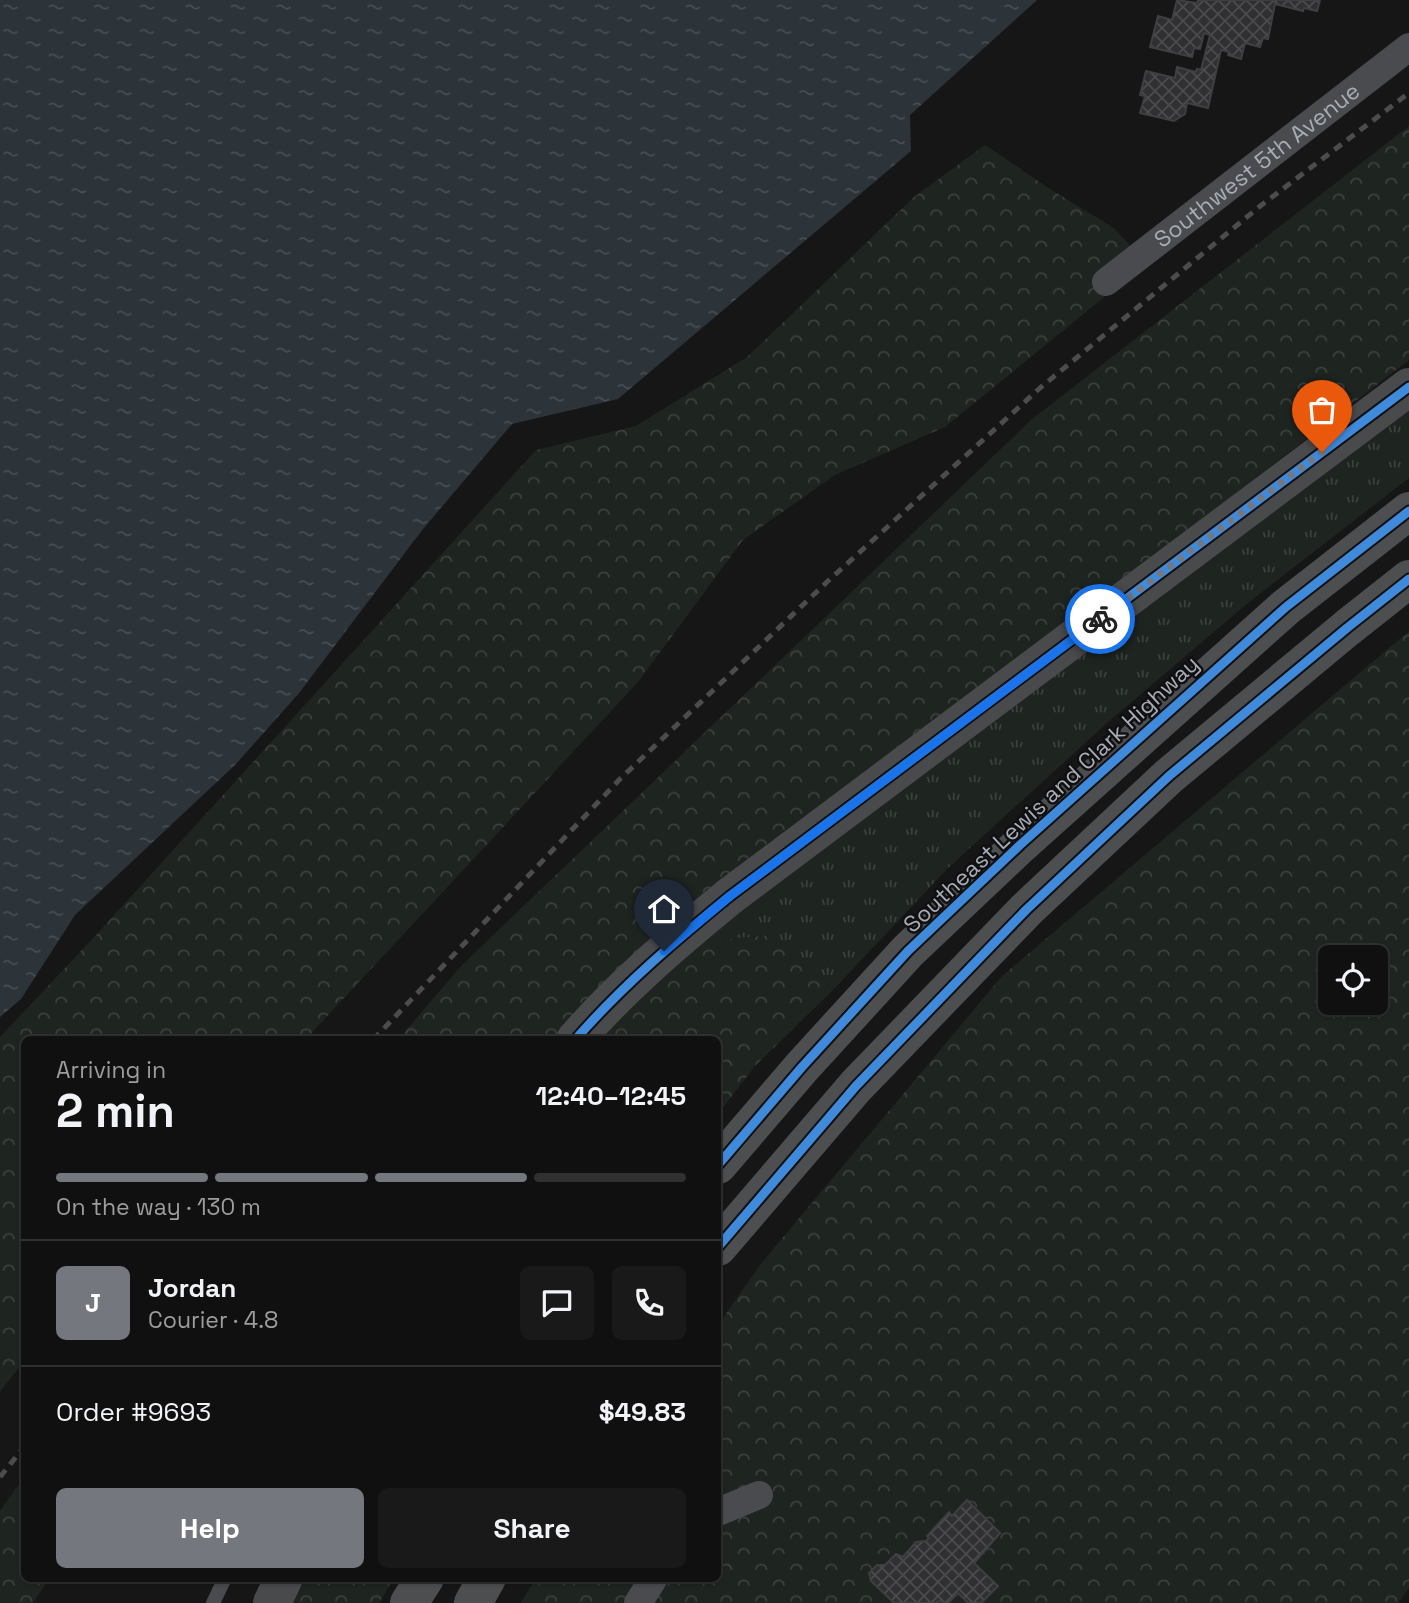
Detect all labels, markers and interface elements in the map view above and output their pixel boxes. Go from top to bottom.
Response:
street label: Southwest 5th Avenue [1148,76,1366,254]
pin [1292,380,1352,452]
icon: bag [1303,391,1341,429]
courier [1065,584,1135,654]
icon: bike [1081,600,1119,638]
street label: Southeast Lewis and Clark Highway [897,649,1205,939]
pin [634,879,694,951]
icon: home [645,890,683,928]
map controls [1318,945,1388,1015]
button: locate [1318,945,1388,1015]
text: Arriving in [56,1055,166,1085]
text: 12:40–12:45 [535,1079,686,1113]
text: 2 min [56,1082,175,1140]
text: On the way · 130 m [56,1192,261,1222]
button: chat [520,1266,594,1340]
button: phone [612,1266,686,1340]
text: Jordan [148,1271,236,1305]
text: J [85,1286,101,1320]
text: Courier · 4.8 [148,1305,278,1335]
text: Order #9693 [56,1395,211,1429]
text: $49.83 [599,1395,686,1429]
button: Help [56,1488,364,1568]
button: Share [378,1488,686,1568]

